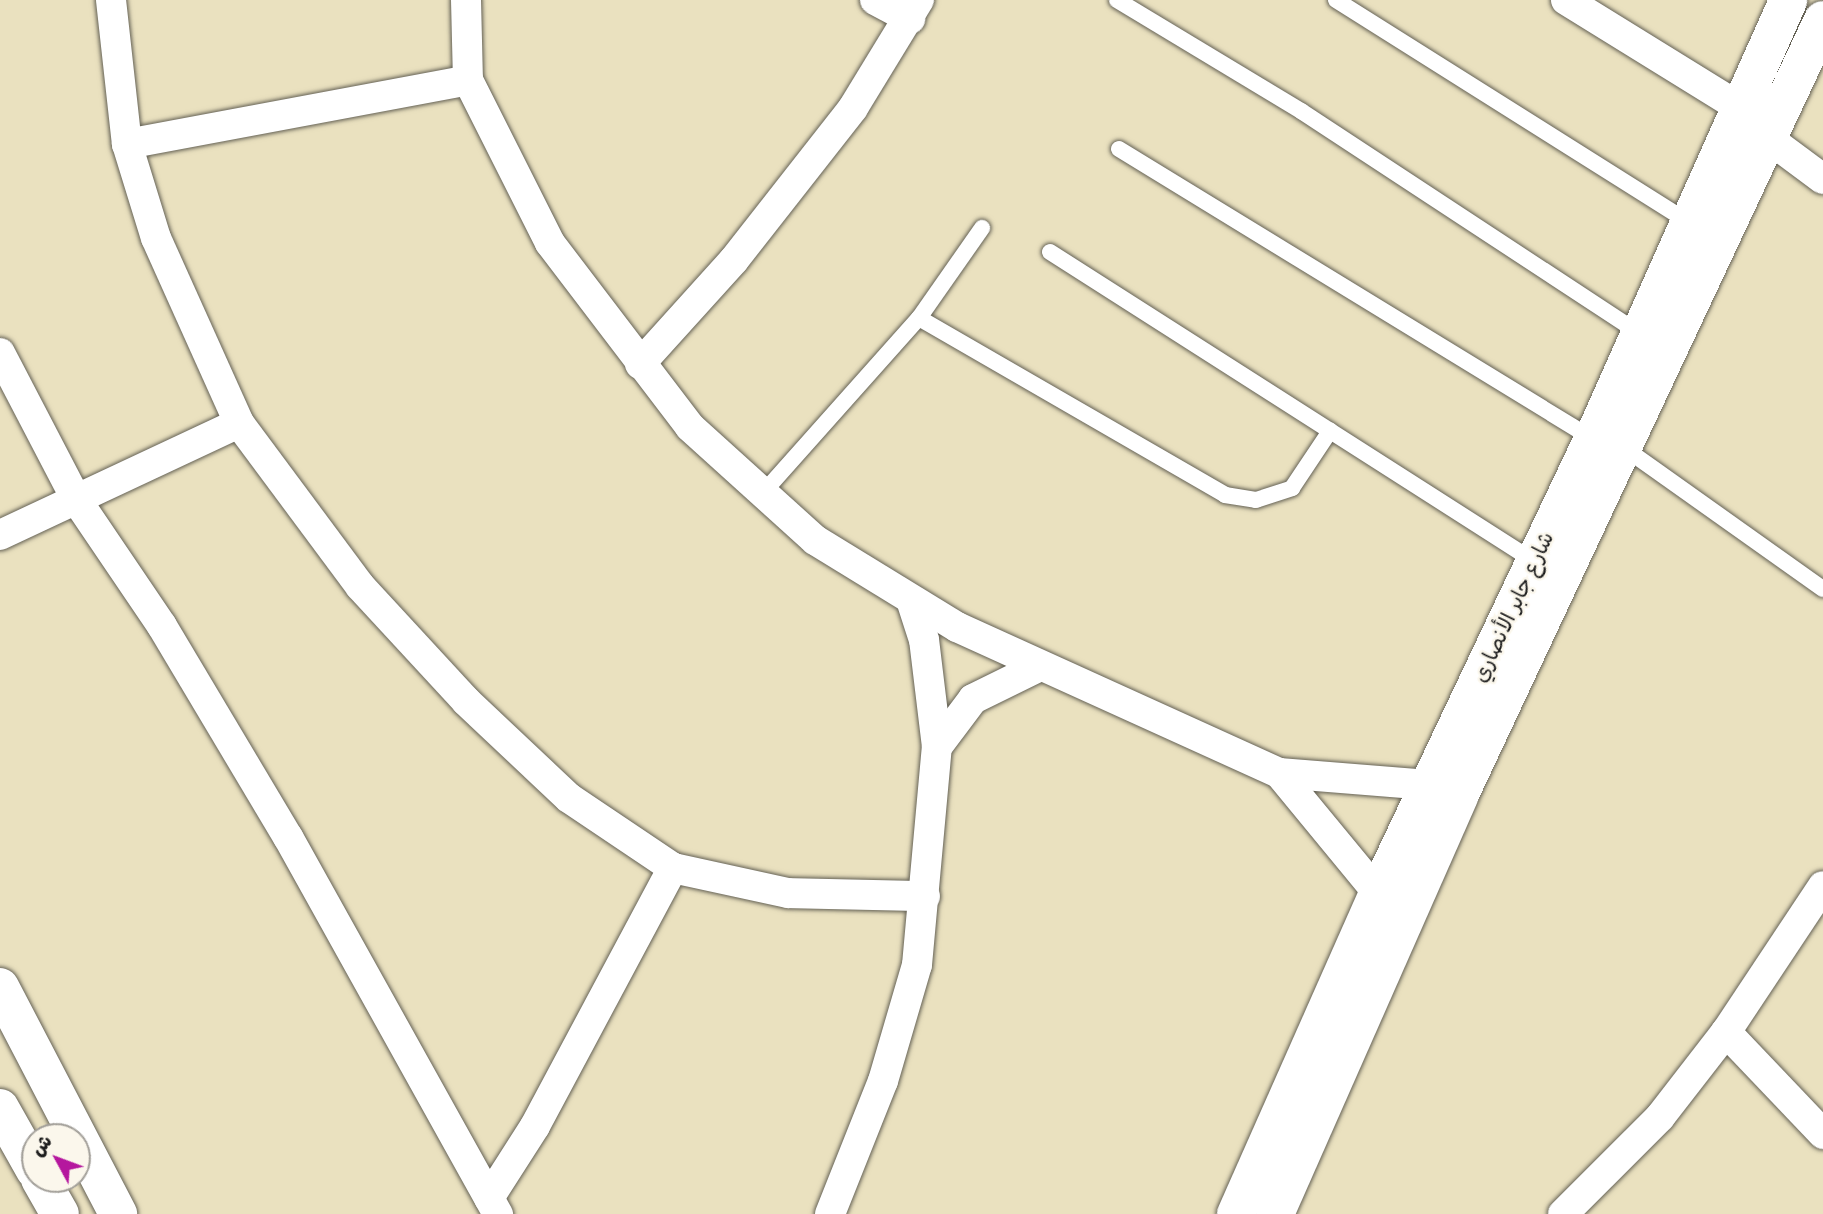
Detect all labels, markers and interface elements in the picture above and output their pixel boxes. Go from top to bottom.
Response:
street label: شارع جابر الأنصاري [1467,528,1559,686]
north arrow [21,1123,91,1193]
text: ش [26,1130,57,1161]

